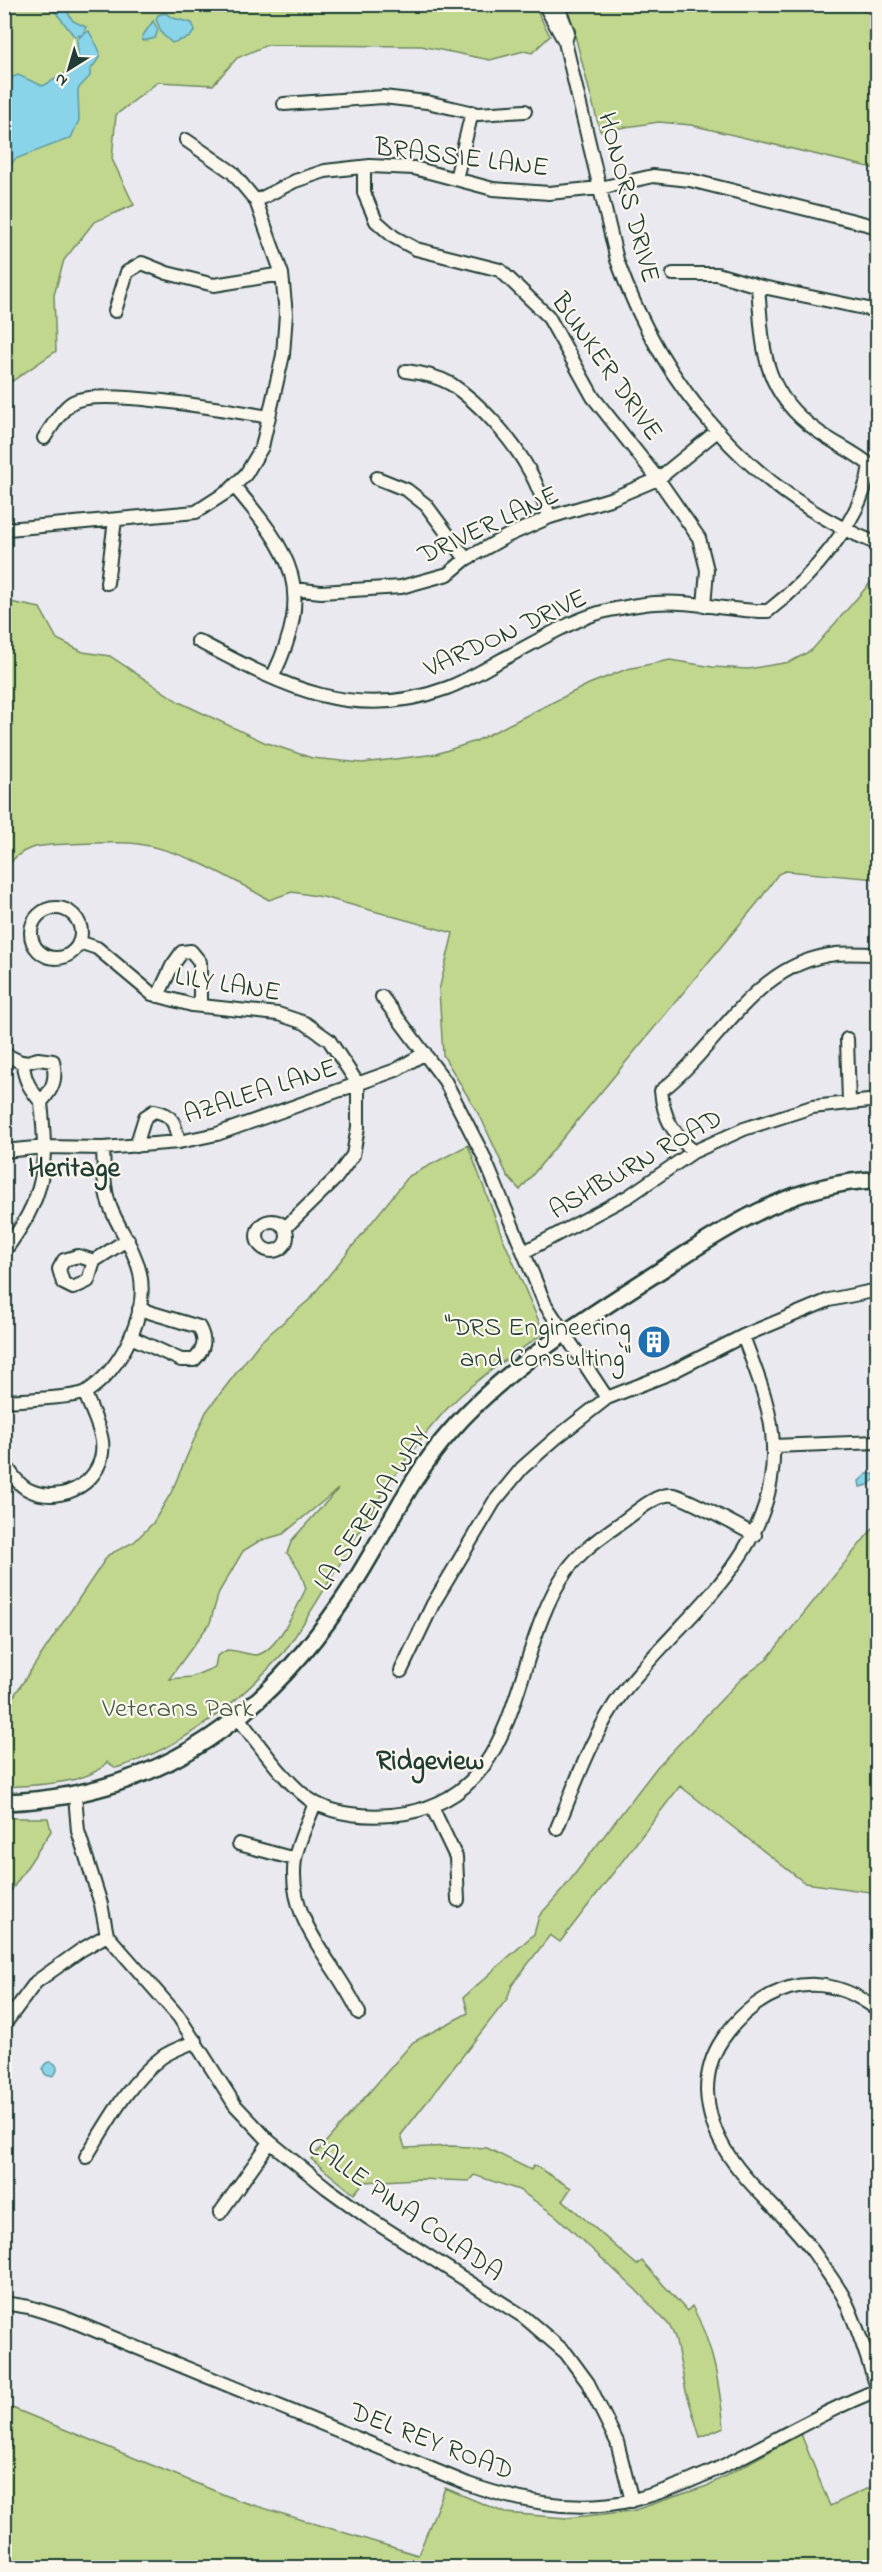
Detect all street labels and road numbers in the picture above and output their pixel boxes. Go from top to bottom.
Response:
street label: HONORS DRIVE [586,108,669,287]
street label: BRASSIE LANE [371,128,551,189]
street label: BUNKER DRIVE [540,285,672,450]
street label: DRIVER LANE [411,477,566,576]
street label: VARDON DRIVE [417,580,594,689]
street label: LILY LANE [172,958,283,1013]
street label: AZALEA LANE [179,1049,343,1136]
street label: ASHBURN ROAD [542,1100,730,1231]
street label: LA SERENA WAY [305,1419,441,1600]
street label: CALLE PINA COLADA [299,2128,511,2292]
street label: DEL REY ROAD [343,2393,519,2491]

